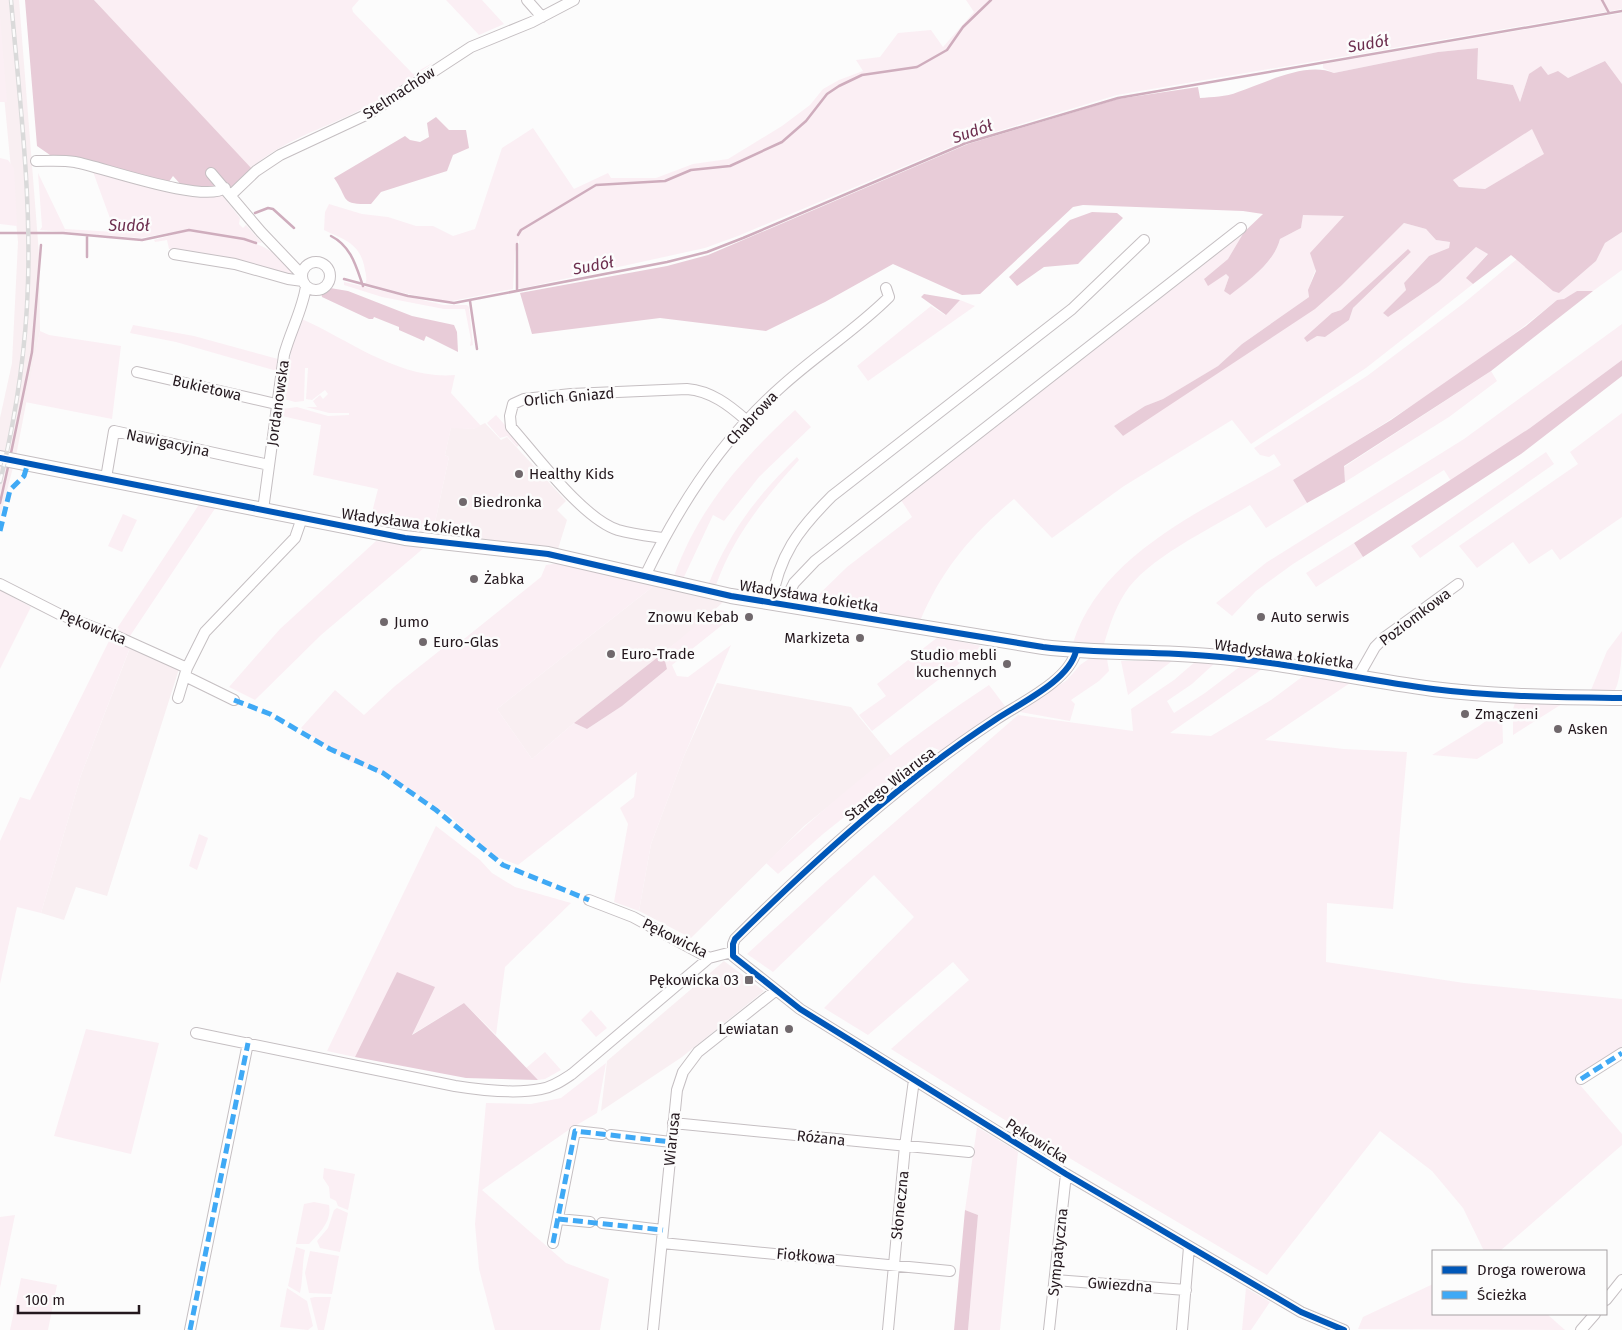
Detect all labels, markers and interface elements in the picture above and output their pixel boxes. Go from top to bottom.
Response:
water label: Sudół [1345,31,1390,57]
street label: Stelmachów [360,63,439,123]
water label: Sudół [949,116,995,147]
water label: Sudół [107,216,150,235]
water label: Sudół [570,252,615,279]
street label: Jordanowska [263,359,293,447]
street label: Bukietowa [171,371,243,405]
street label: Orlich Gniazd [523,384,615,410]
street label: Chabrowa [723,387,781,449]
street label: Nawigacyjna [125,425,211,461]
place label: Healthy Kids [529,465,614,483]
marker: Healthy Kids [513,468,525,480]
place label: Biedronka [473,493,542,511]
marker: Biedronka [457,496,469,508]
street label: Władysława Łokietka [340,504,482,542]
place label: Żabka [484,570,524,588]
marker: Żabka [468,573,480,585]
street label: Władysława Łokietka [738,576,880,616]
street label: Poziomkowa [1376,584,1454,650]
street label: Pękowicka [57,605,129,649]
place label: Znowu Kebab [648,608,739,626]
place label: Auto serwis [1271,608,1349,626]
marker: Znowu Kebab [743,611,755,623]
marker: Auto serwis [1255,611,1267,623]
place label: Jumo [394,613,429,631]
marker: Jumo [378,616,390,628]
place label: Markizeta [784,629,850,647]
marker: Markizeta [854,632,866,644]
place label: Euro-Glas [433,633,498,651]
street label: Władysława Łokietka [1213,635,1355,673]
marker: Euro-Glas [417,636,429,648]
place label: Euro-Trade [621,645,695,663]
place label: Studio mebli kuchennych [910,646,997,681]
marker: Euro-Trade [605,648,617,660]
marker: Studio mebli kuchennych [1001,658,1013,670]
place label: Zmączeni [1475,705,1538,723]
marker: Zmączeni [1459,708,1471,720]
place label: Asken [1568,720,1608,738]
marker: Asken [1552,723,1564,735]
street label: Starego Wiarusa [841,743,939,825]
street label: Pękowicka [639,914,711,962]
place label: Pękowicka 03 [649,971,739,989]
marker: Pękowicka 03 [743,974,755,986]
place label: Lewiatan [718,1020,779,1038]
marker: Lewiatan [783,1023,795,1035]
street label: Wiarusa [660,1111,684,1167]
street label: Pękowicka [1002,1115,1072,1167]
street label: Różana [796,1126,846,1150]
street label: Słoneczna [887,1170,913,1240]
street label: Sympatyczna [1044,1207,1072,1297]
street label: Fiołkowa [776,1244,836,1268]
legend [1432,1250,1607,1315]
text: Droga rowerowa [1477,1261,1586,1279]
street label: Gwiezdna [1087,1274,1153,1296]
scale bar [18,1282,139,1314]
text: Ścieżka [1477,1286,1527,1304]
text: 100 m [25,1291,65,1309]

